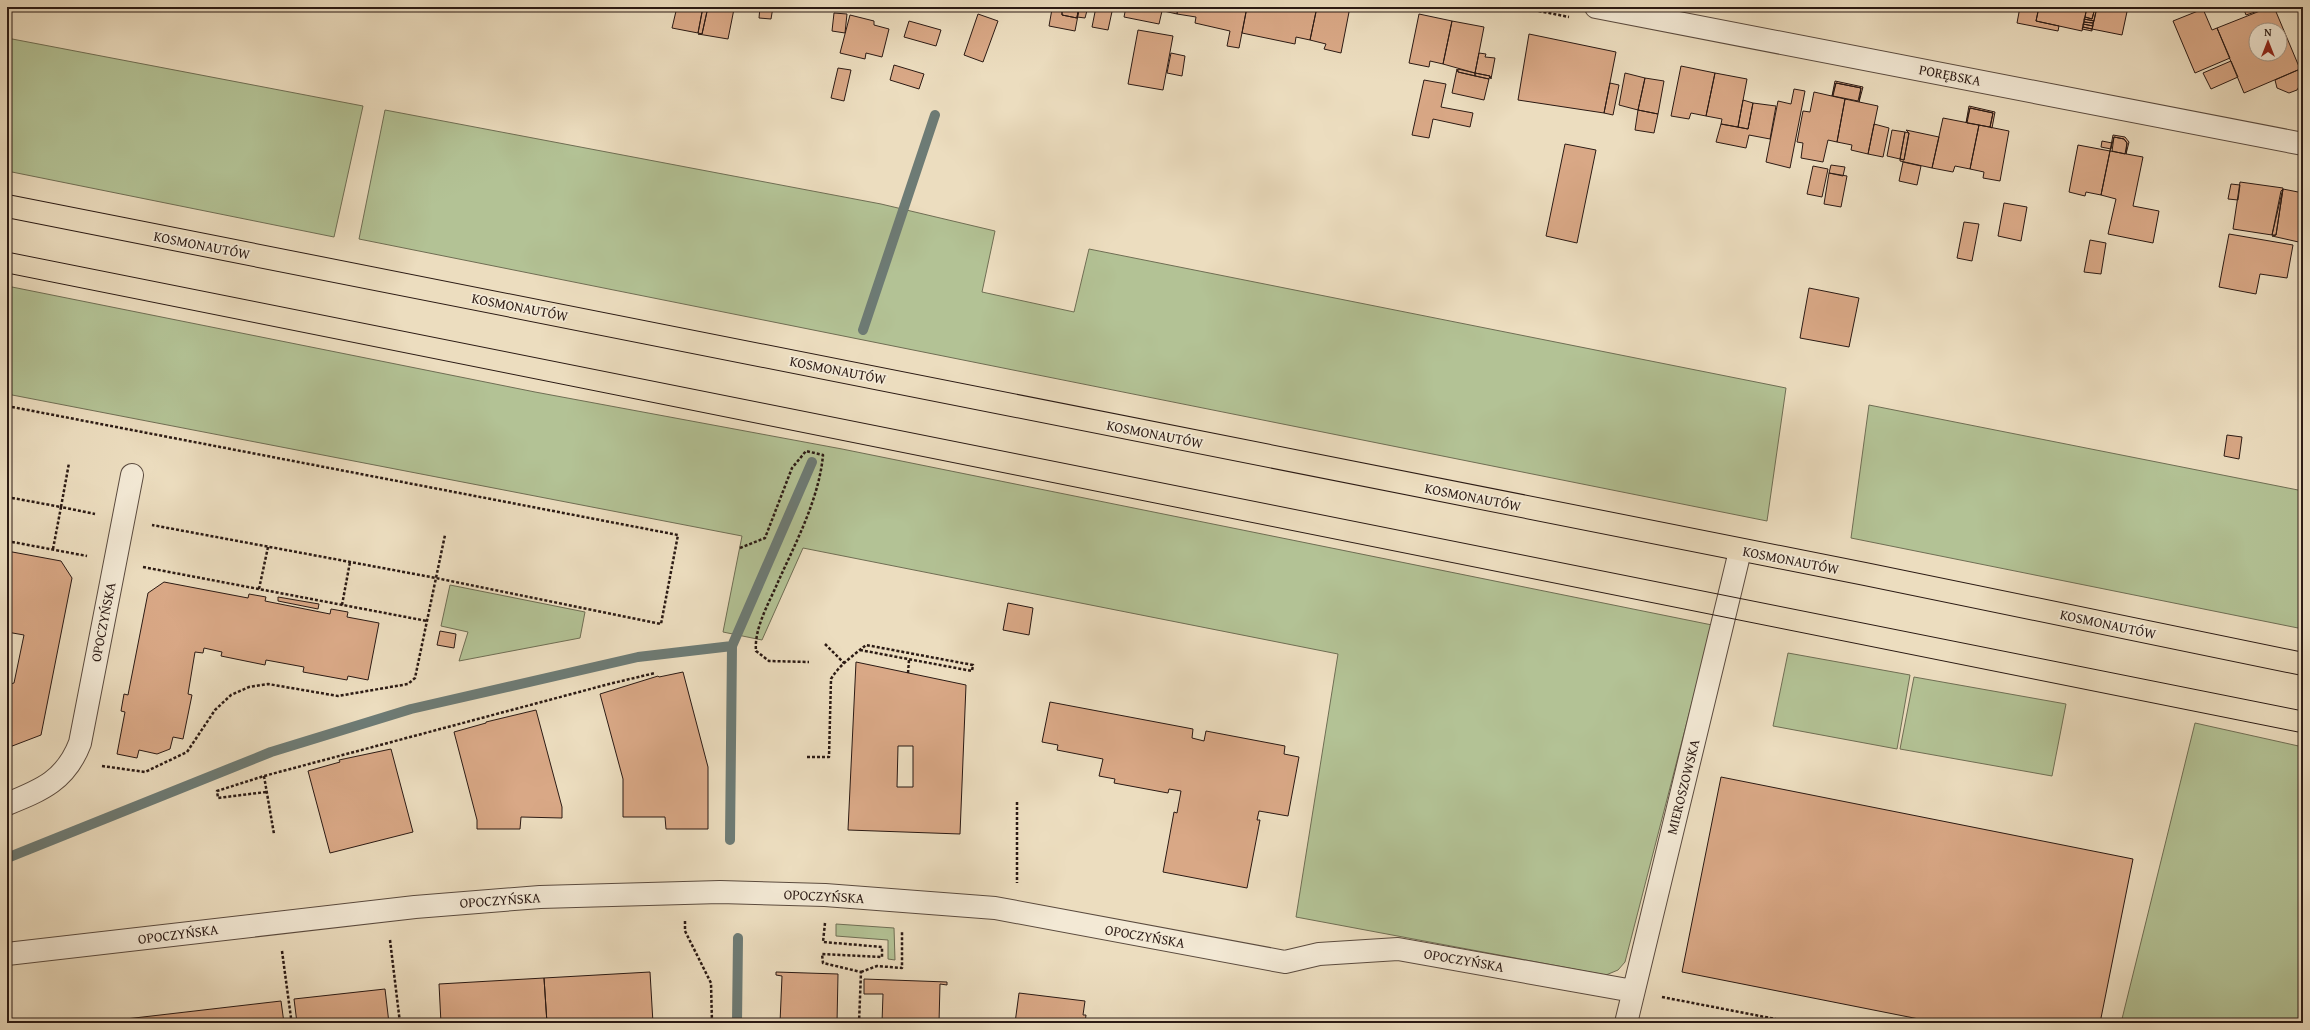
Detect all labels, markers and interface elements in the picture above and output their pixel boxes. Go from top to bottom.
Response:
north arrow [2248,22,2288,62]
text: N [2264,24,2272,40]
street label: PORĘBSKA [1917,59,1983,91]
street label: KOSMONAUTÓW [152,226,252,264]
street label: KOSMONAUTÓW [470,288,570,326]
street label: KOSMONAUTÓW [788,351,888,389]
street label: KOSMONAUTÓW [1105,415,1205,453]
street label: KOSMONAUTÓW [1423,478,1523,516]
street label: KOSMONAUTÓW [1741,541,1841,579]
street label: OPOCZYŃSKA [85,580,121,664]
street label: KOSMONAUTÓW [2058,604,2158,644]
street label: MIEROSZOWSKA [1661,737,1705,837]
street label: OPOCZYŃSKA [783,884,865,908]
street label: OPOCZYŃSKA [459,887,541,913]
street label: OPOCZYŃSKA [137,919,220,949]
street label: OPOCZYŃSKA [1104,919,1187,953]
street label: OPOCZYŃSKA [1423,943,1506,977]

